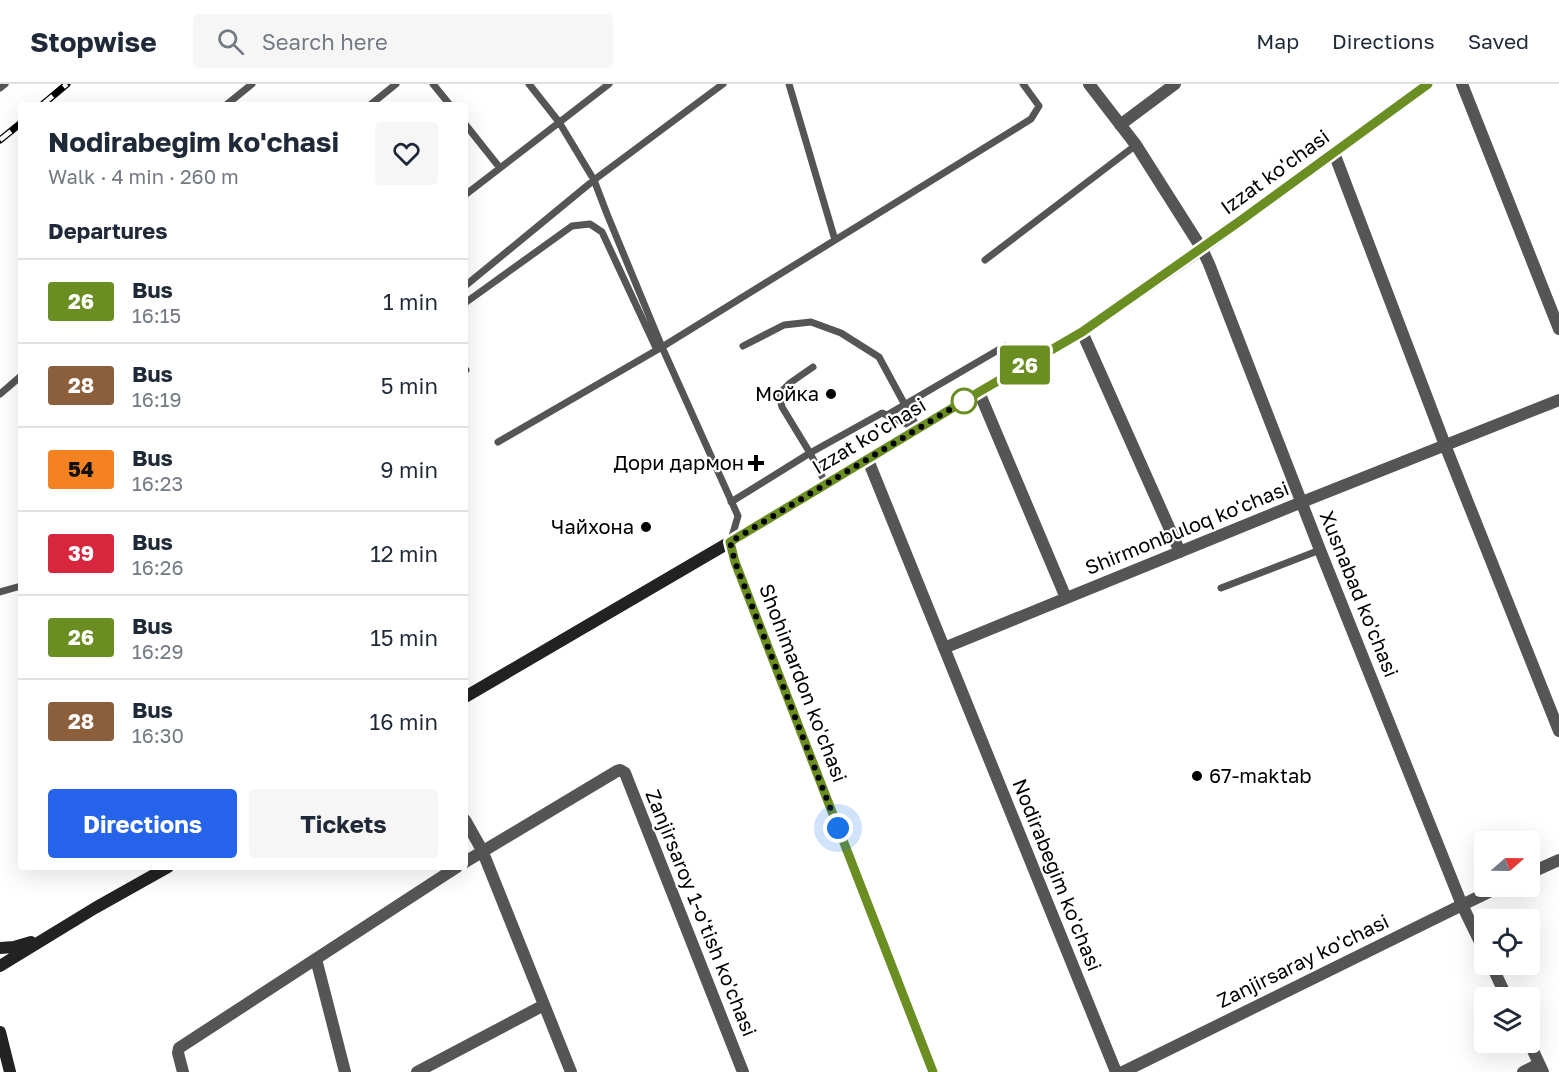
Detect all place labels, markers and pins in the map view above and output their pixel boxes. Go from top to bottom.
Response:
place label: Мойка [755,381,819,405]
marker: Мойка [824,387,838,401]
unlabelled marker [951,388,977,414]
place label: Дори дармон [614,450,744,474]
marker: Дори дармон [749,456,763,470]
place label: Чайхона [551,514,634,538]
marker: Чайхона [639,520,653,534]
place label: 67-maktab [1209,763,1312,787]
marker: 67-maktab [1190,769,1204,783]

